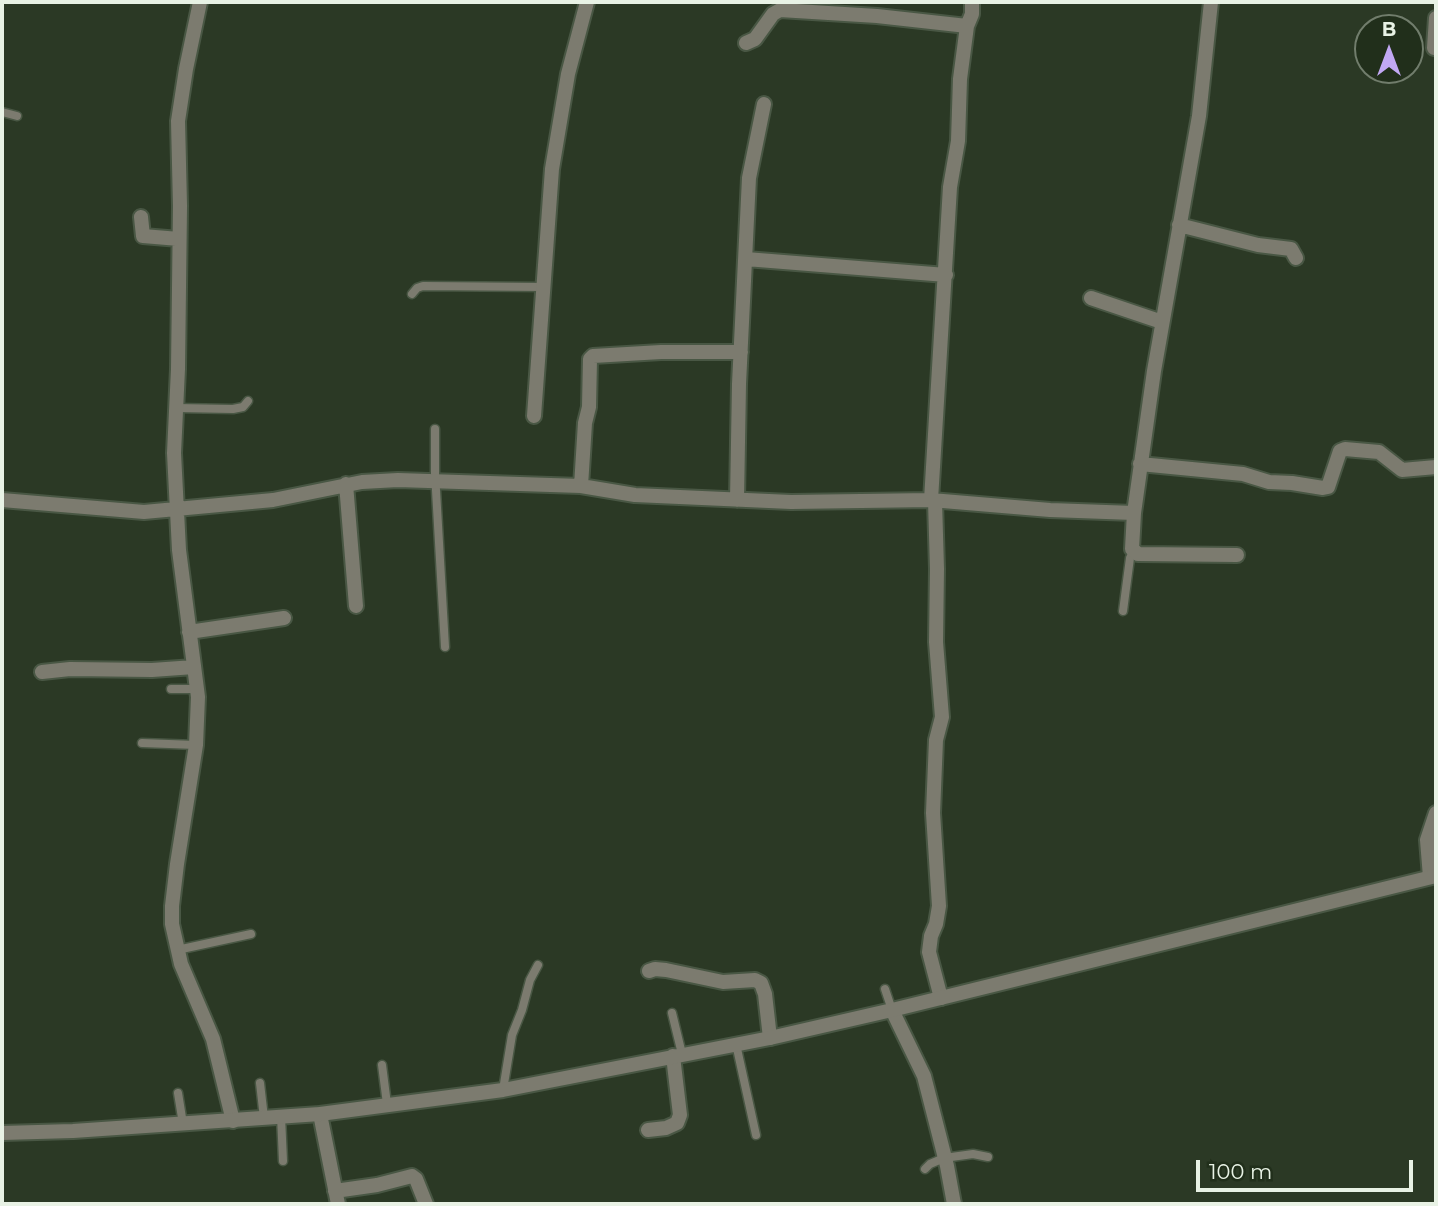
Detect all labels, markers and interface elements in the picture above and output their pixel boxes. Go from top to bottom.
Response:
north arrow [1354,14,1424,84]
text: B [1382,18,1396,41]
scale bar [1200,1146,1417,1190]
text: 100 m [1209,1159,1272,1184]

